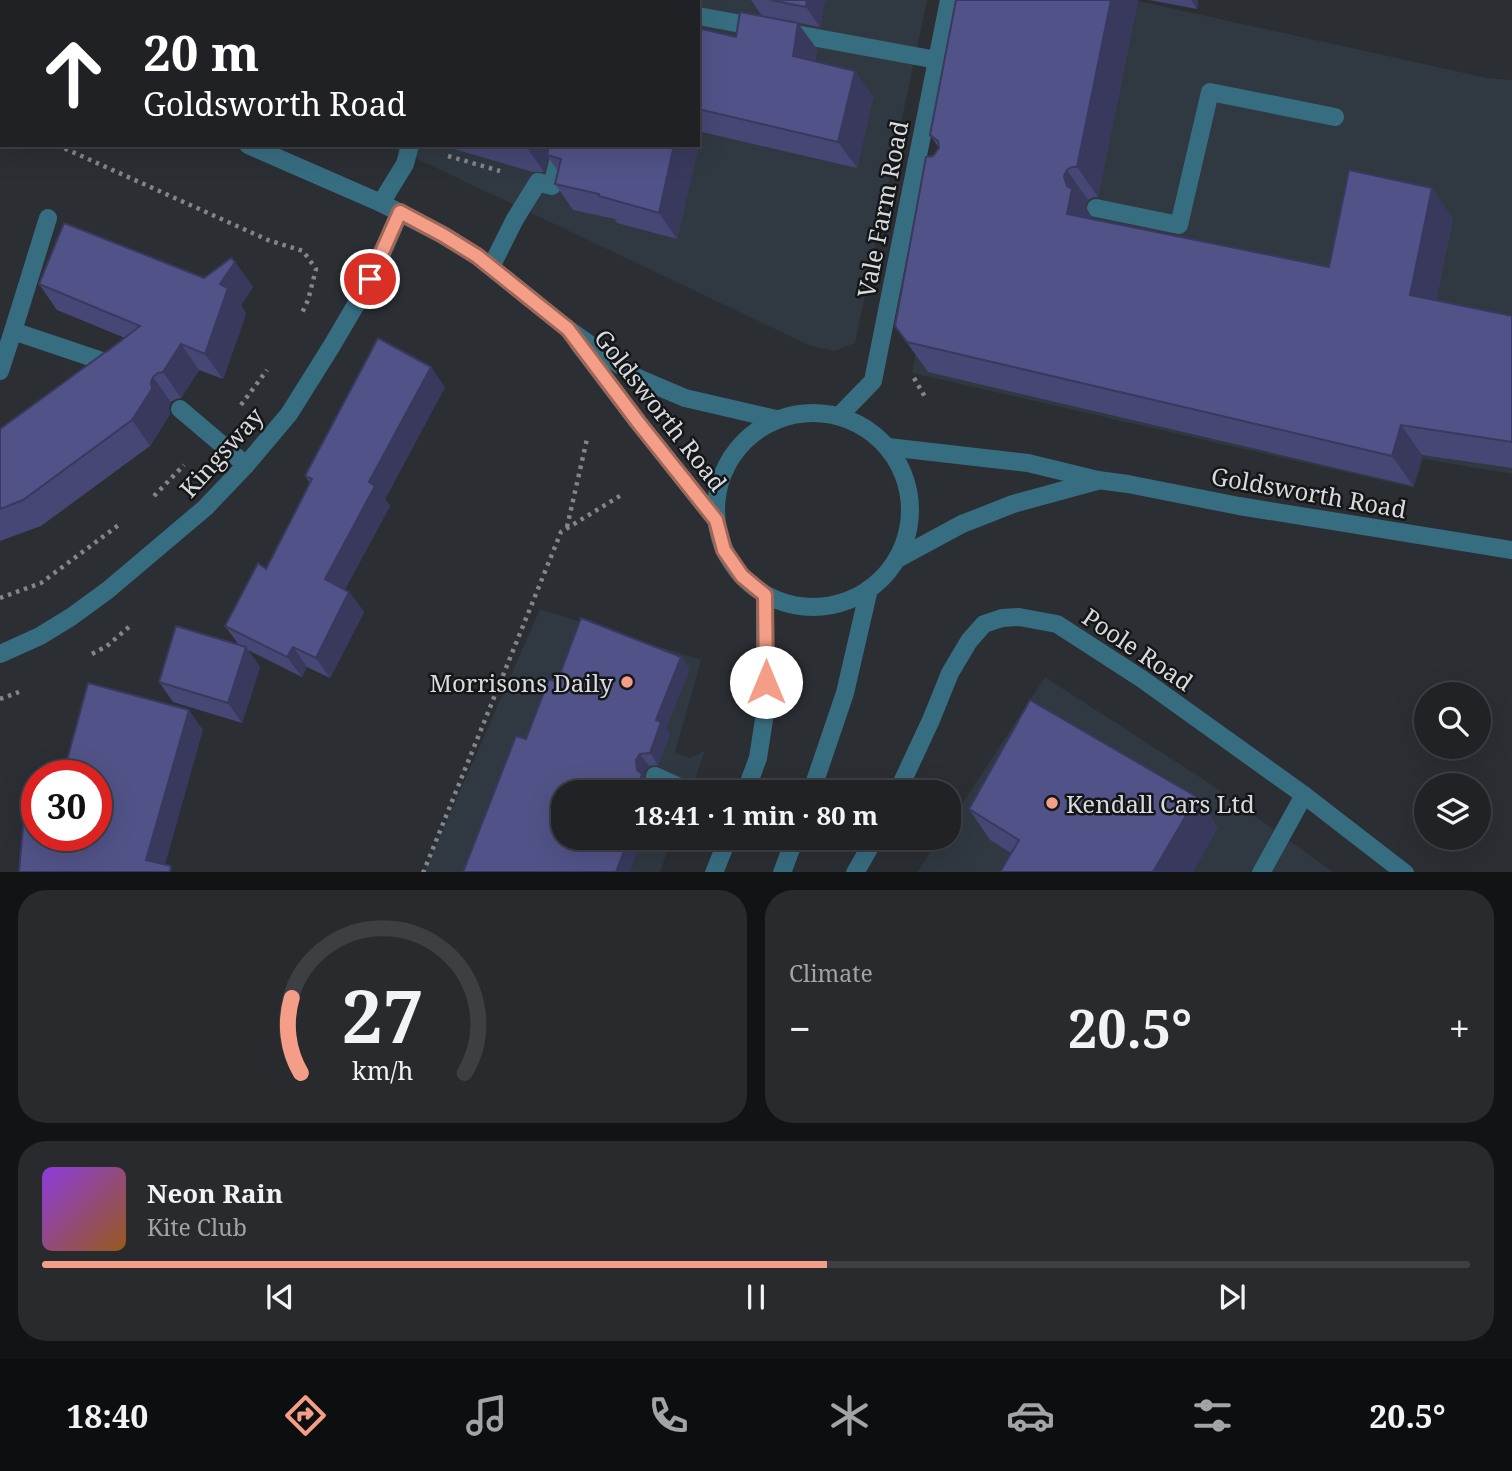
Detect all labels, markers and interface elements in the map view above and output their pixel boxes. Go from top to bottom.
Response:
text: 20 m [143,19,259,85]
icon: ahead [28,28,119,119]
text: Goldsworth Road [143,82,406,125]
street label: Vale Farm Road [849,117,915,300]
pin [340,249,400,309]
icon: arrive [351,260,389,298]
street label: Goldsworth Road [587,322,735,498]
street label: Kingsway [172,399,271,504]
street label: Goldsworth Road [1209,459,1409,525]
street label: Poole Road [1076,600,1200,698]
position arrow [729,645,803,719]
place label: Morrisons Daily [429,666,613,699]
marker: Morrisons Daily [619,674,635,690]
map controls [1414,682,1491,850]
button: search [1414,682,1491,759]
speed limit sign: 30 [21,760,112,851]
button: layers [1414,773,1491,850]
place label: Kendall Cars Ltd [1066,787,1255,820]
marker: Kendall Cars Ltd [1044,795,1060,811]
text: 18:41 · 1 min · 80 m [634,797,878,833]
text: Climate [789,957,873,989]
text: 27 [341,965,424,1064]
text: 20.5° [1068,992,1192,1063]
text: − [789,1002,811,1054]
text: + [1449,1002,1470,1054]
text: km/h [352,1052,413,1086]
text: Neon Rain [147,1175,283,1211]
text: Kite Club [147,1211,247,1243]
icon: previous [261,1278,299,1316]
icon: pause [737,1278,775,1316]
icon: next [1213,1278,1251,1316]
icon: directions [281,1391,330,1440]
icon: music [462,1391,511,1440]
icon: phone [644,1391,693,1440]
icon: climate [825,1391,874,1440]
icon: car [1006,1391,1055,1440]
icon: filters [1188,1391,1237,1440]
text: 18:40 [66,1394,148,1437]
text: 20.5° [1369,1394,1446,1437]

